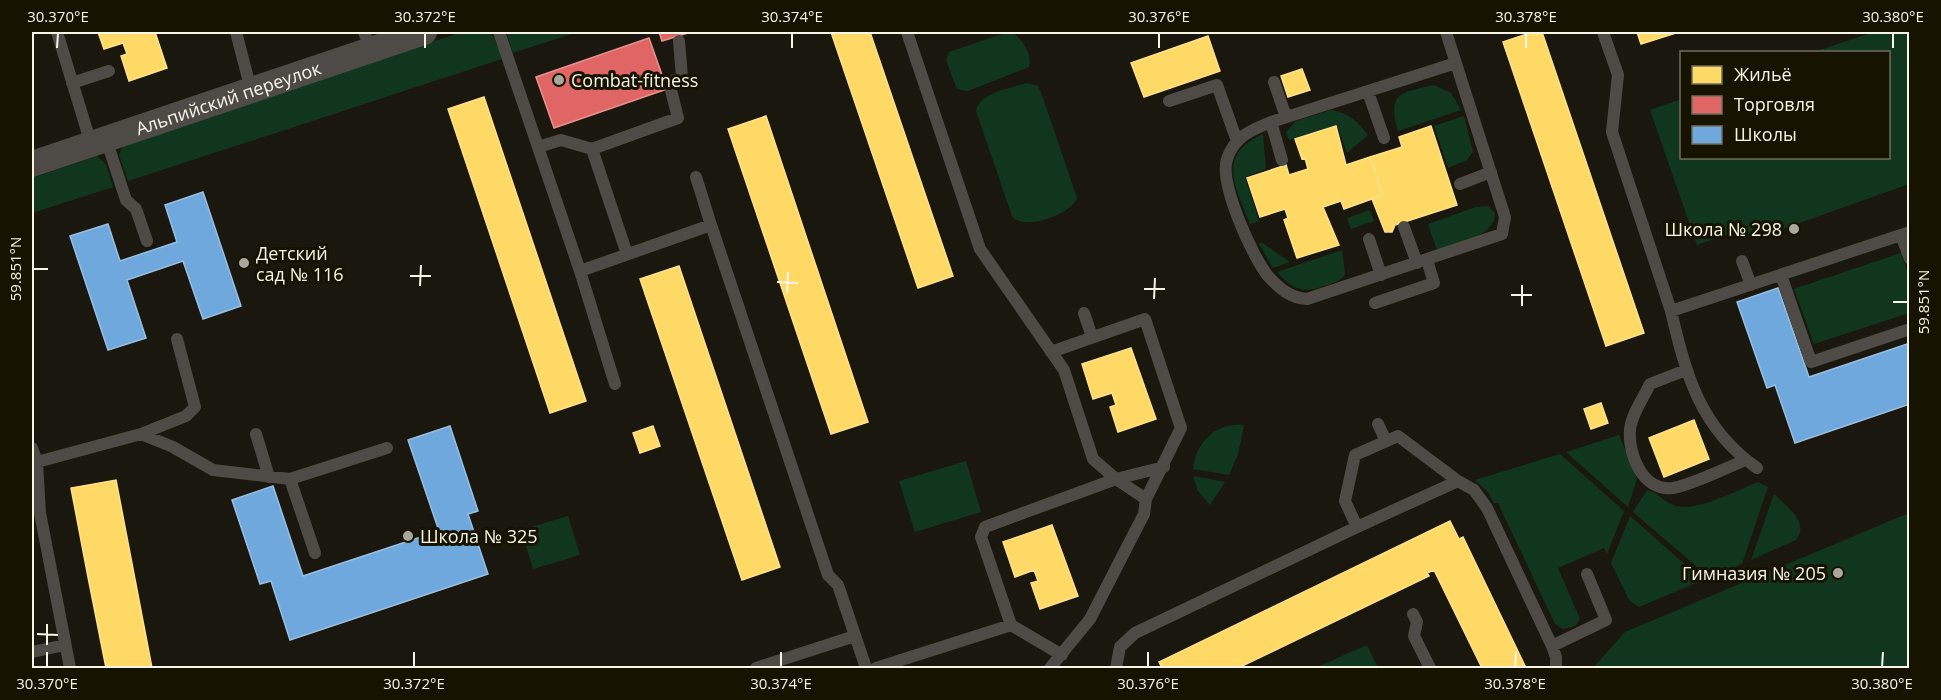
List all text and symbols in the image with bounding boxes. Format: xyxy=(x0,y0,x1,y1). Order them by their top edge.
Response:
text: 30.370°E xyxy=(27,6,89,26)
text: 30.372°E xyxy=(394,6,456,26)
text: 30.374°E xyxy=(761,6,823,26)
text: 30.376°E xyxy=(1128,6,1190,26)
text: 30.378°E xyxy=(1495,6,1557,26)
text: 30.380°E xyxy=(1862,6,1924,26)
legend xyxy=(1680,51,1890,159)
street label: Альпийский переулок xyxy=(133,55,325,140)
text: Жильё xyxy=(1734,62,1792,86)
place label: Combat-fitness xyxy=(571,68,698,92)
marker: Combat-fitness xyxy=(552,73,566,87)
text: Торговля xyxy=(1734,92,1815,116)
text: Школы xyxy=(1734,122,1797,146)
place label: Школа № 298 xyxy=(1664,217,1782,241)
marker: Школа № 298 xyxy=(1787,222,1801,236)
text: 59.851°N xyxy=(5,237,25,301)
place label: Детский сад № 116 xyxy=(256,241,344,286)
marker: Детский сад № 116 xyxy=(237,256,251,270)
text: 59.851°N xyxy=(1913,270,1933,334)
place label: Школа № 325 xyxy=(420,524,538,548)
marker: Школа № 325 xyxy=(401,529,415,543)
place label: Гимназия № 205 xyxy=(1682,561,1826,585)
marker: Гимназия № 205 xyxy=(1831,566,1845,580)
text: 30.370°E xyxy=(16,673,78,693)
text: 30.372°E xyxy=(383,673,445,693)
text: 30.374°E xyxy=(750,673,812,693)
text: 30.376°E xyxy=(1117,673,1179,693)
text: 30.378°E xyxy=(1484,673,1546,693)
text: 30.380°E xyxy=(1851,673,1913,693)

